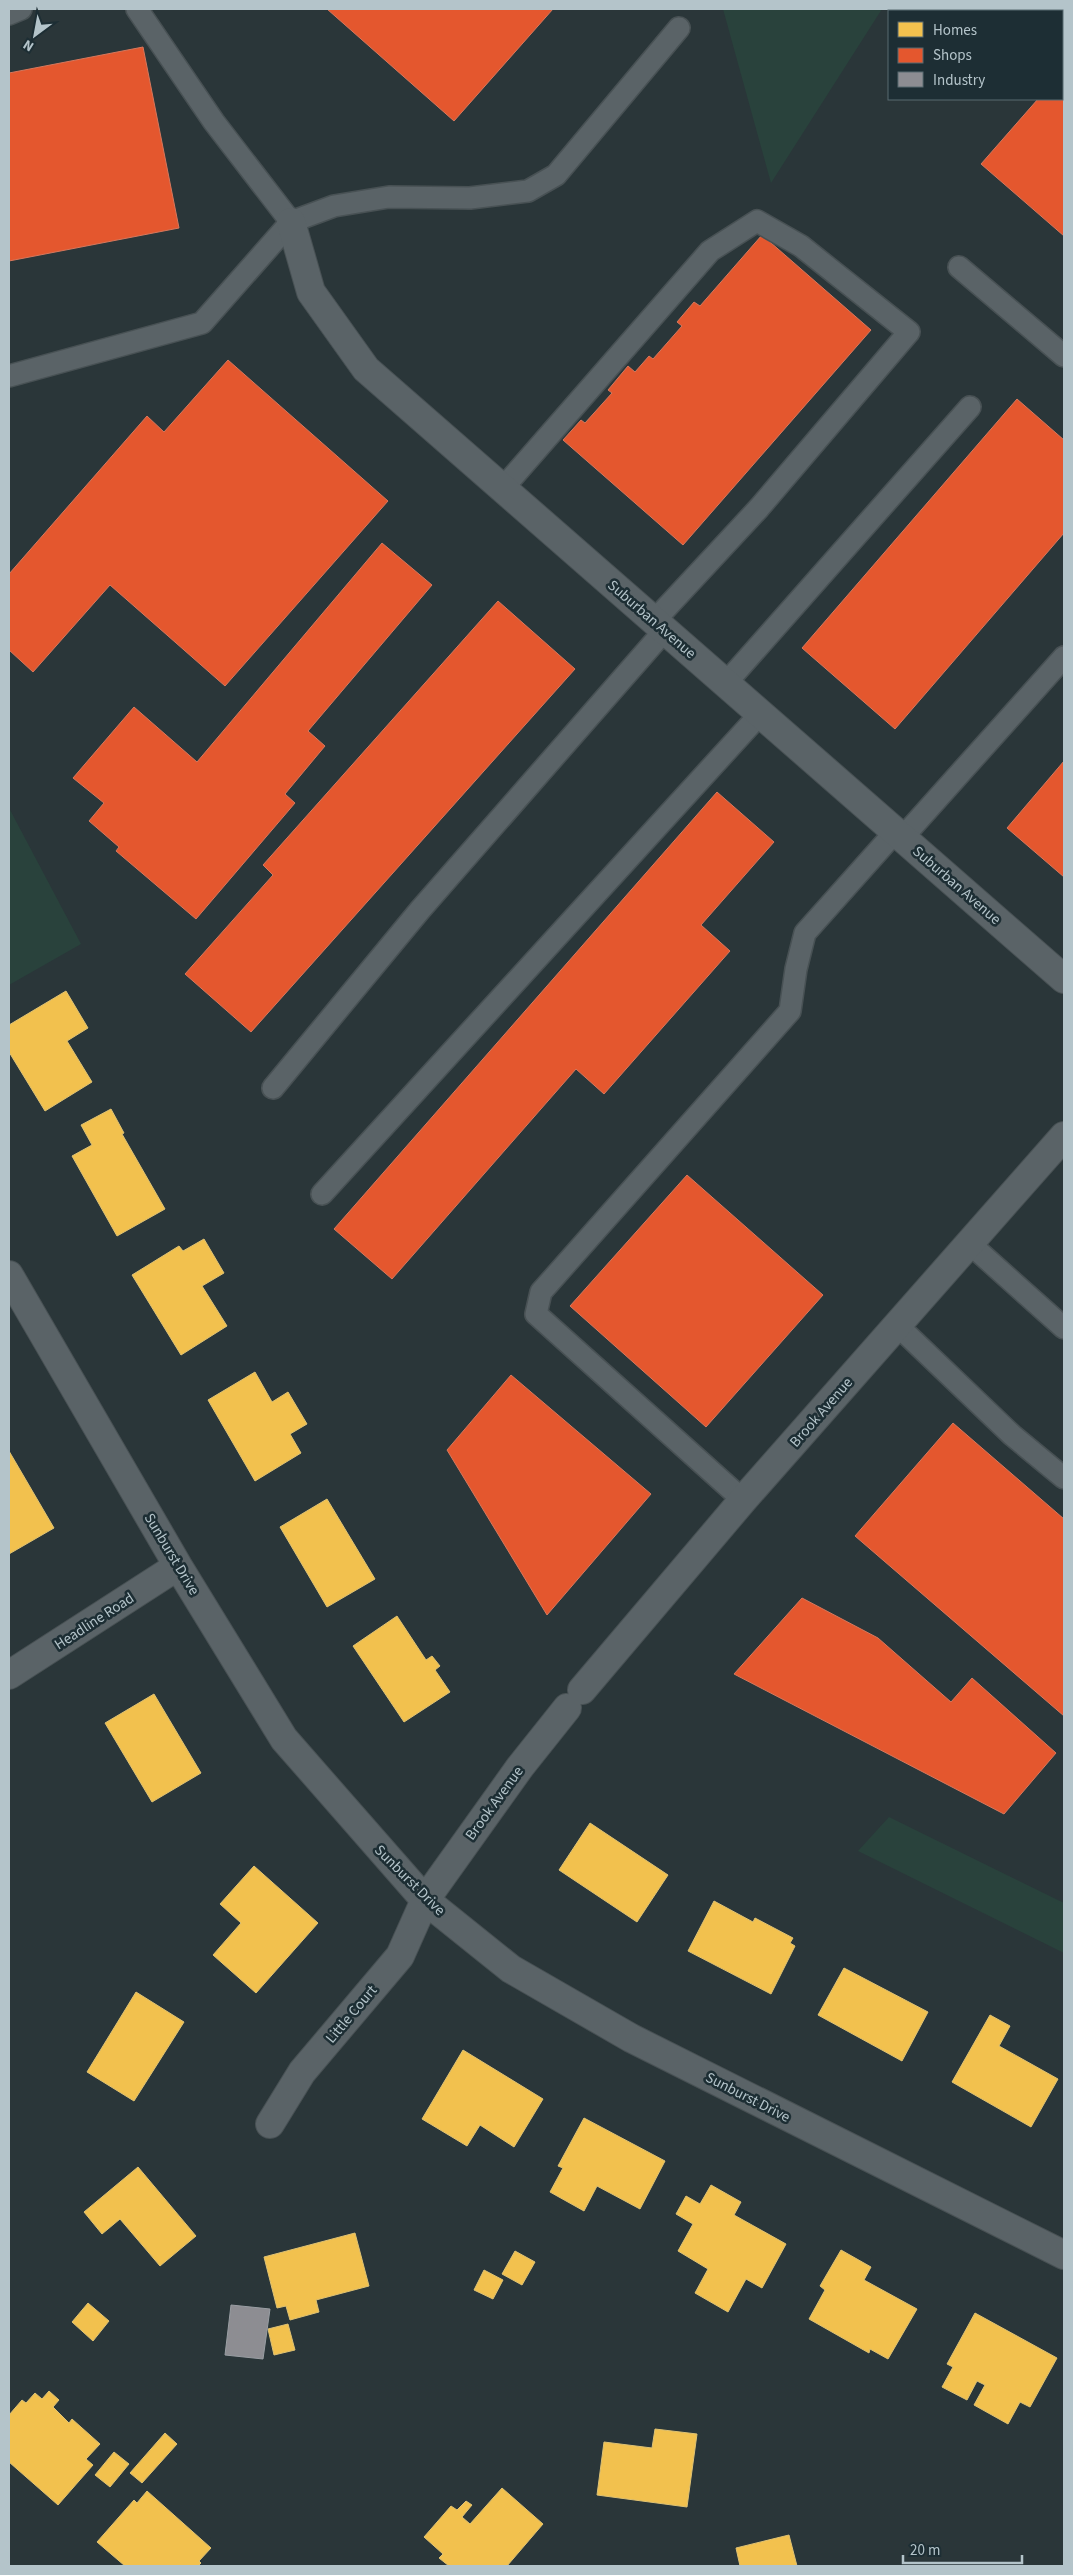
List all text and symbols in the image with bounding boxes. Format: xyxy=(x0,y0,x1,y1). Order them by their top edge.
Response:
north arrow xyxy=(10,10,60,60)
legend xyxy=(888,10,1063,100)
text: Homes xyxy=(933,20,977,41)
text: N xyxy=(19,34,38,56)
text: Shops xyxy=(933,45,972,66)
text: Industry xyxy=(933,70,985,91)
street label: Suburban Avenue xyxy=(603,575,700,664)
street label: Suburban Avenue xyxy=(908,841,1005,930)
street label: Brook Avenue xyxy=(785,1373,858,1452)
street label: Sunburst Drive xyxy=(139,1509,204,1599)
street label: Headline Road xyxy=(50,1588,138,1655)
street label: Brook Avenue xyxy=(460,1762,528,1845)
street label: Sunburst Drive xyxy=(370,1840,450,1920)
street label: Little Court xyxy=(321,1981,382,2048)
street label: Sunburst Drive xyxy=(702,2067,794,2128)
scale bar xyxy=(903,2532,1022,2564)
text: 20 m xyxy=(910,2540,940,2561)

